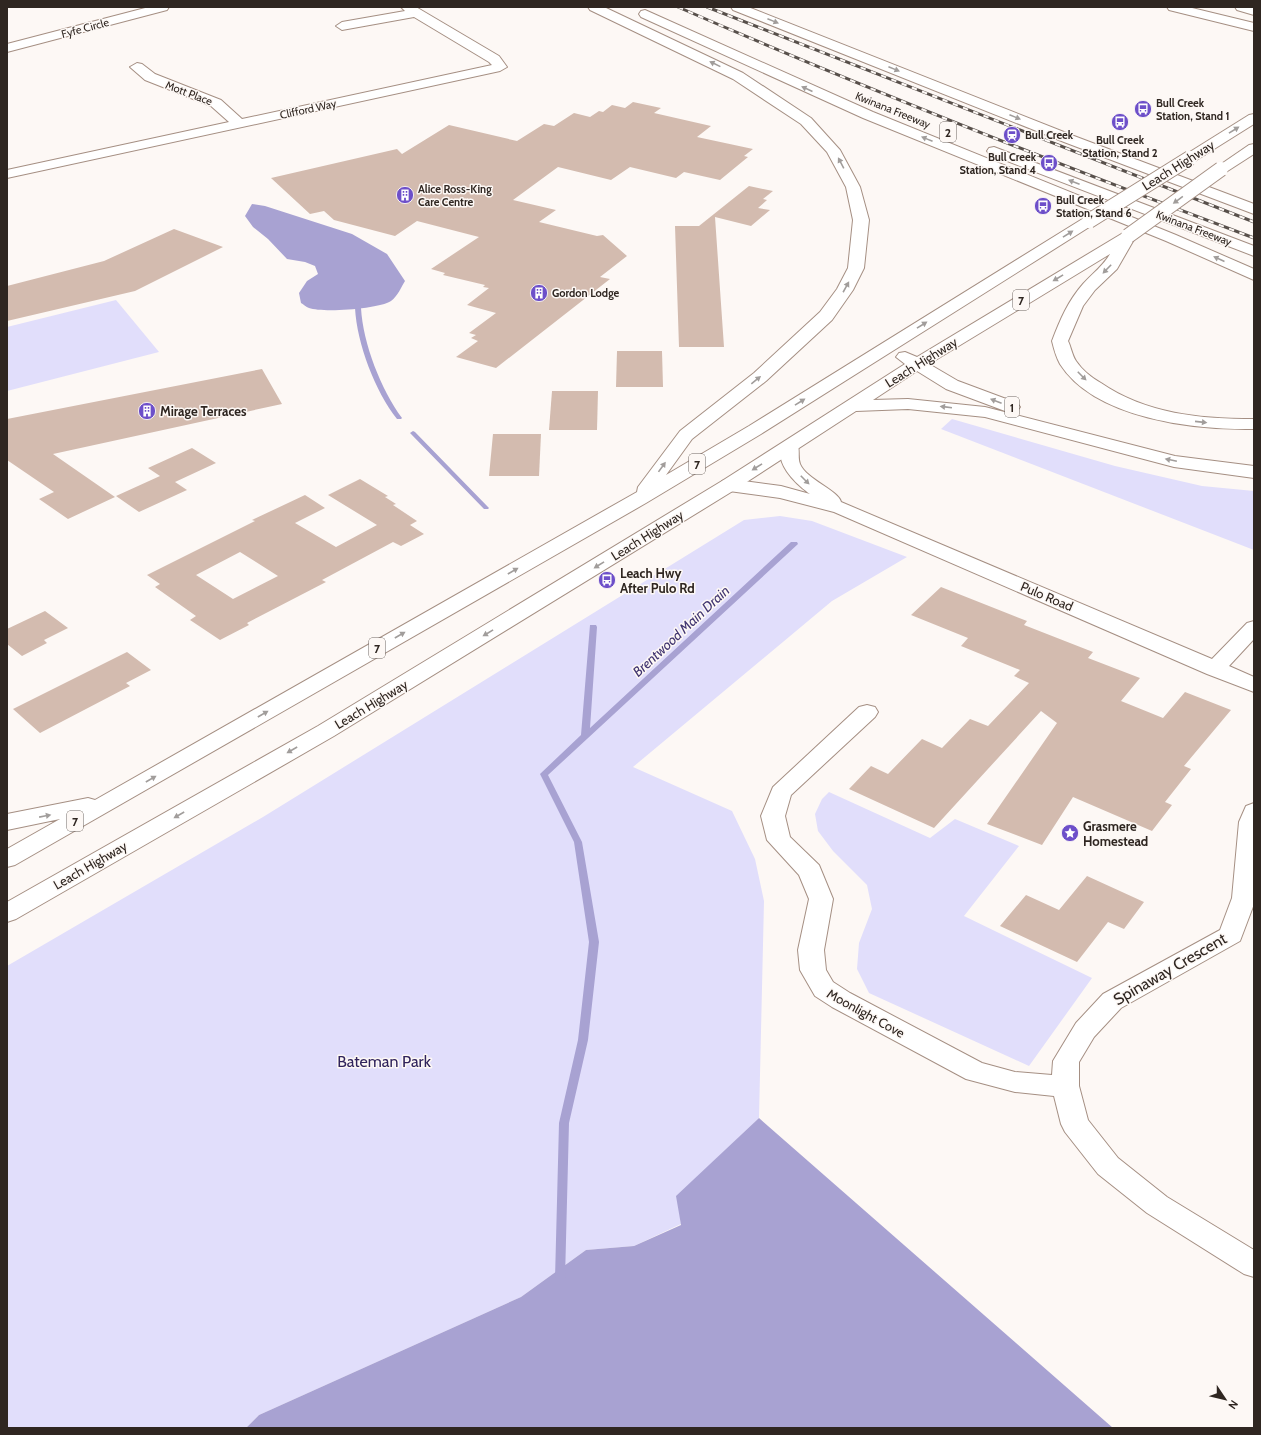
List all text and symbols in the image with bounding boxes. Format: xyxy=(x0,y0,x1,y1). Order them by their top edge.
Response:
street label: Fyfe Circle xyxy=(60,15,111,41)
one-way arrow xyxy=(768,19,780,25)
one-way arrow xyxy=(709,61,721,67)
one-way arrow xyxy=(888,67,900,73)
street label: Mott Place xyxy=(163,78,215,109)
one-way arrow xyxy=(801,85,813,91)
street label: Kwinana Freeway xyxy=(853,89,933,132)
street label: Clifford Way xyxy=(278,96,338,122)
place label: Bull Creek Station, Stand 1 xyxy=(1156,96,1230,123)
bus stop icon: Bull Creek Station, Stand 1 xyxy=(1133,99,1153,119)
bus stop icon: Bull Creek Station, Stand 2 xyxy=(1110,112,1130,132)
one-way arrow xyxy=(1009,115,1021,121)
road number: 2 xyxy=(940,122,956,142)
station icon: Bull Creek xyxy=(1002,125,1022,145)
one-way arrow xyxy=(1228,127,1240,134)
place label: Bull Creek xyxy=(1025,128,1074,142)
place label: Bull Creek Station, Stand 2 xyxy=(1082,133,1158,160)
one-way arrow xyxy=(921,136,933,142)
street label: Leach Highway xyxy=(1139,136,1218,194)
place label: Bull Creek Station, Stand 4 xyxy=(960,150,1037,177)
bus stop icon: Bull Creek Station, Stand 4 xyxy=(1039,153,1059,173)
one-way arrow xyxy=(837,158,844,169)
one-way arrow xyxy=(1067,178,1079,184)
place label: Alice Ross-King Care Centre xyxy=(418,182,492,209)
building icon: Alice Ross-King Care Centre xyxy=(395,185,415,205)
place label: Bull Creek Station, Stand 6 xyxy=(1056,193,1132,220)
bus stop icon: Bull Creek Station, Stand 6 xyxy=(1033,196,1053,216)
one-way arrow xyxy=(1172,196,1183,204)
street label: Kwinana Freeway xyxy=(1154,207,1234,249)
one-way arrow xyxy=(1063,230,1073,238)
one-way arrow xyxy=(1212,255,1224,261)
one-way arrow xyxy=(1102,264,1112,274)
one-way arrow xyxy=(1052,274,1064,281)
one-way arrow xyxy=(843,281,850,293)
building icon: Gordon Lodge xyxy=(529,283,549,303)
place label: Gordon Lodge xyxy=(552,286,620,300)
road number: 7 xyxy=(1013,290,1029,310)
one-way arrow xyxy=(916,322,928,329)
street label: Leach Highway xyxy=(882,333,961,391)
one-way arrow xyxy=(1077,371,1087,381)
one-way arrow xyxy=(751,375,762,384)
one-way arrow xyxy=(989,397,1001,403)
road number: 1 xyxy=(1005,397,1019,417)
one-way arrow xyxy=(794,398,806,405)
building icon: Mirage Terraces xyxy=(137,401,157,421)
place label: Mirage Terraces xyxy=(160,403,247,419)
one-way arrow xyxy=(940,404,952,410)
one-way arrow xyxy=(1195,419,1207,425)
road number: 7 xyxy=(689,454,705,474)
one-way arrow xyxy=(1165,456,1177,462)
one-way arrow xyxy=(658,462,666,473)
one-way arrow xyxy=(752,463,762,471)
one-way arrow xyxy=(800,475,810,485)
street label: Leach Highway xyxy=(608,506,687,564)
one-way arrow xyxy=(593,562,605,569)
place label: Leach Hwy After Pulo Rd xyxy=(620,565,695,596)
one-way arrow xyxy=(507,567,519,574)
bus stop icon: Leach Hwy After Pulo Rd xyxy=(597,570,617,590)
street label: Pulo Road xyxy=(1018,578,1076,614)
water label: Brentwood Main Drain xyxy=(629,581,733,681)
one-way arrow xyxy=(482,630,494,637)
one-way arrow xyxy=(394,631,406,638)
road number: 7 xyxy=(369,638,385,658)
street label: Leach Highway xyxy=(332,676,411,732)
one-way arrow xyxy=(257,710,269,717)
one-way arrow xyxy=(286,747,298,754)
one-way arrow xyxy=(145,775,156,782)
road number: 7 xyxy=(67,811,83,831)
one-way arrow xyxy=(173,811,185,818)
one-way arrow xyxy=(39,812,52,818)
place label: Grasmere Homestead xyxy=(1083,818,1148,849)
place icon: Grasmere Homestead xyxy=(1060,823,1080,843)
street label: Leach Highway xyxy=(50,837,130,893)
street label: Spinaway Crescent xyxy=(1110,929,1230,1009)
street label: Moonlight Cove xyxy=(824,985,908,1041)
park label: Bateman Park xyxy=(337,1052,432,1071)
north arrow xyxy=(1205,1379,1245,1419)
text: N xyxy=(1225,1398,1241,1412)

